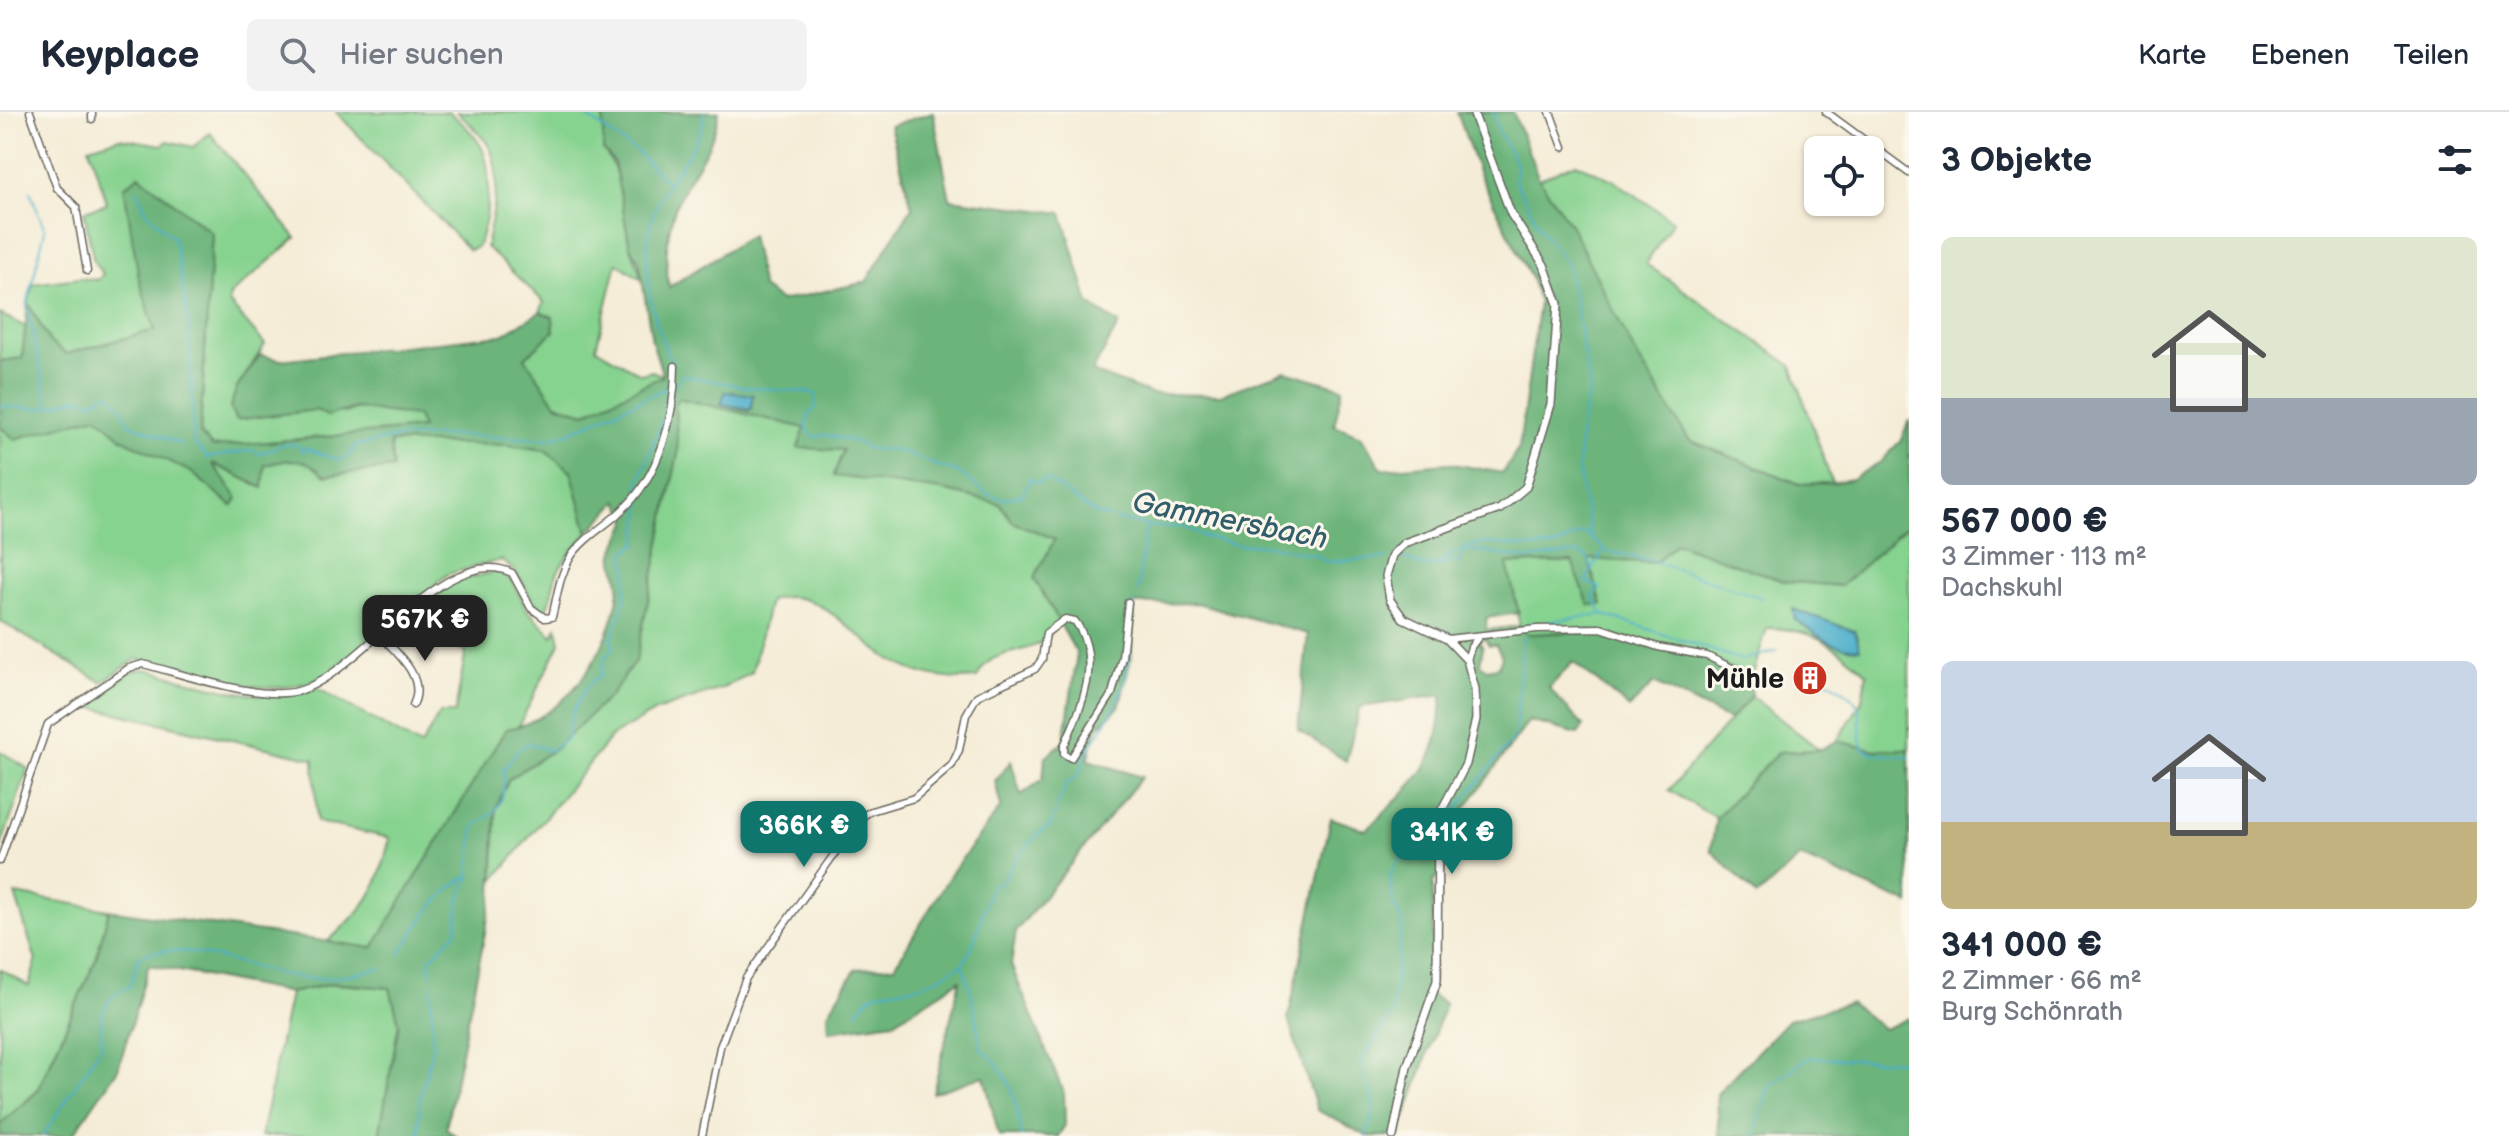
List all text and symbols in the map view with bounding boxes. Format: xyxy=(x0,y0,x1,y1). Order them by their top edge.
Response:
search box xyxy=(247,19,807,91)
text: Keyplace xyxy=(40,33,199,78)
icon: search xyxy=(275,33,319,77)
text: Hier suchen xyxy=(339,37,504,73)
text: Karte xyxy=(2138,39,2206,72)
text: Ebenen xyxy=(2250,39,2350,72)
text: Teilen xyxy=(2394,39,2469,72)
map controls xyxy=(1804,136,1884,216)
button: locate xyxy=(1804,136,1884,216)
icon: filters xyxy=(2433,138,2477,182)
text: 3 Objekte xyxy=(1941,140,2092,181)
icon: home xyxy=(2137,289,2281,433)
water label: Gammersbach xyxy=(1129,484,1330,558)
text: 567 000 € xyxy=(1941,501,2108,542)
text: 3 Zimmer · 113 m² xyxy=(1941,542,2147,573)
text: Dachskuhl xyxy=(1941,573,2063,604)
pin: 567K € xyxy=(360,595,490,663)
text: 567K € xyxy=(380,605,470,636)
building icon: Mühle xyxy=(1791,659,1829,697)
place label: Mühle xyxy=(1706,663,1784,696)
icon: home xyxy=(2137,713,2281,857)
pin: 366K € xyxy=(739,801,869,869)
pin: 341K € xyxy=(1387,808,1517,876)
text: 366K € xyxy=(758,811,850,842)
text: 341K € xyxy=(1409,818,1495,849)
text: 341 000 € xyxy=(1941,925,2102,966)
text: 2 Zimmer · 66 m² xyxy=(1941,966,2142,997)
text: Burg Schönrath xyxy=(1941,997,2123,1028)

